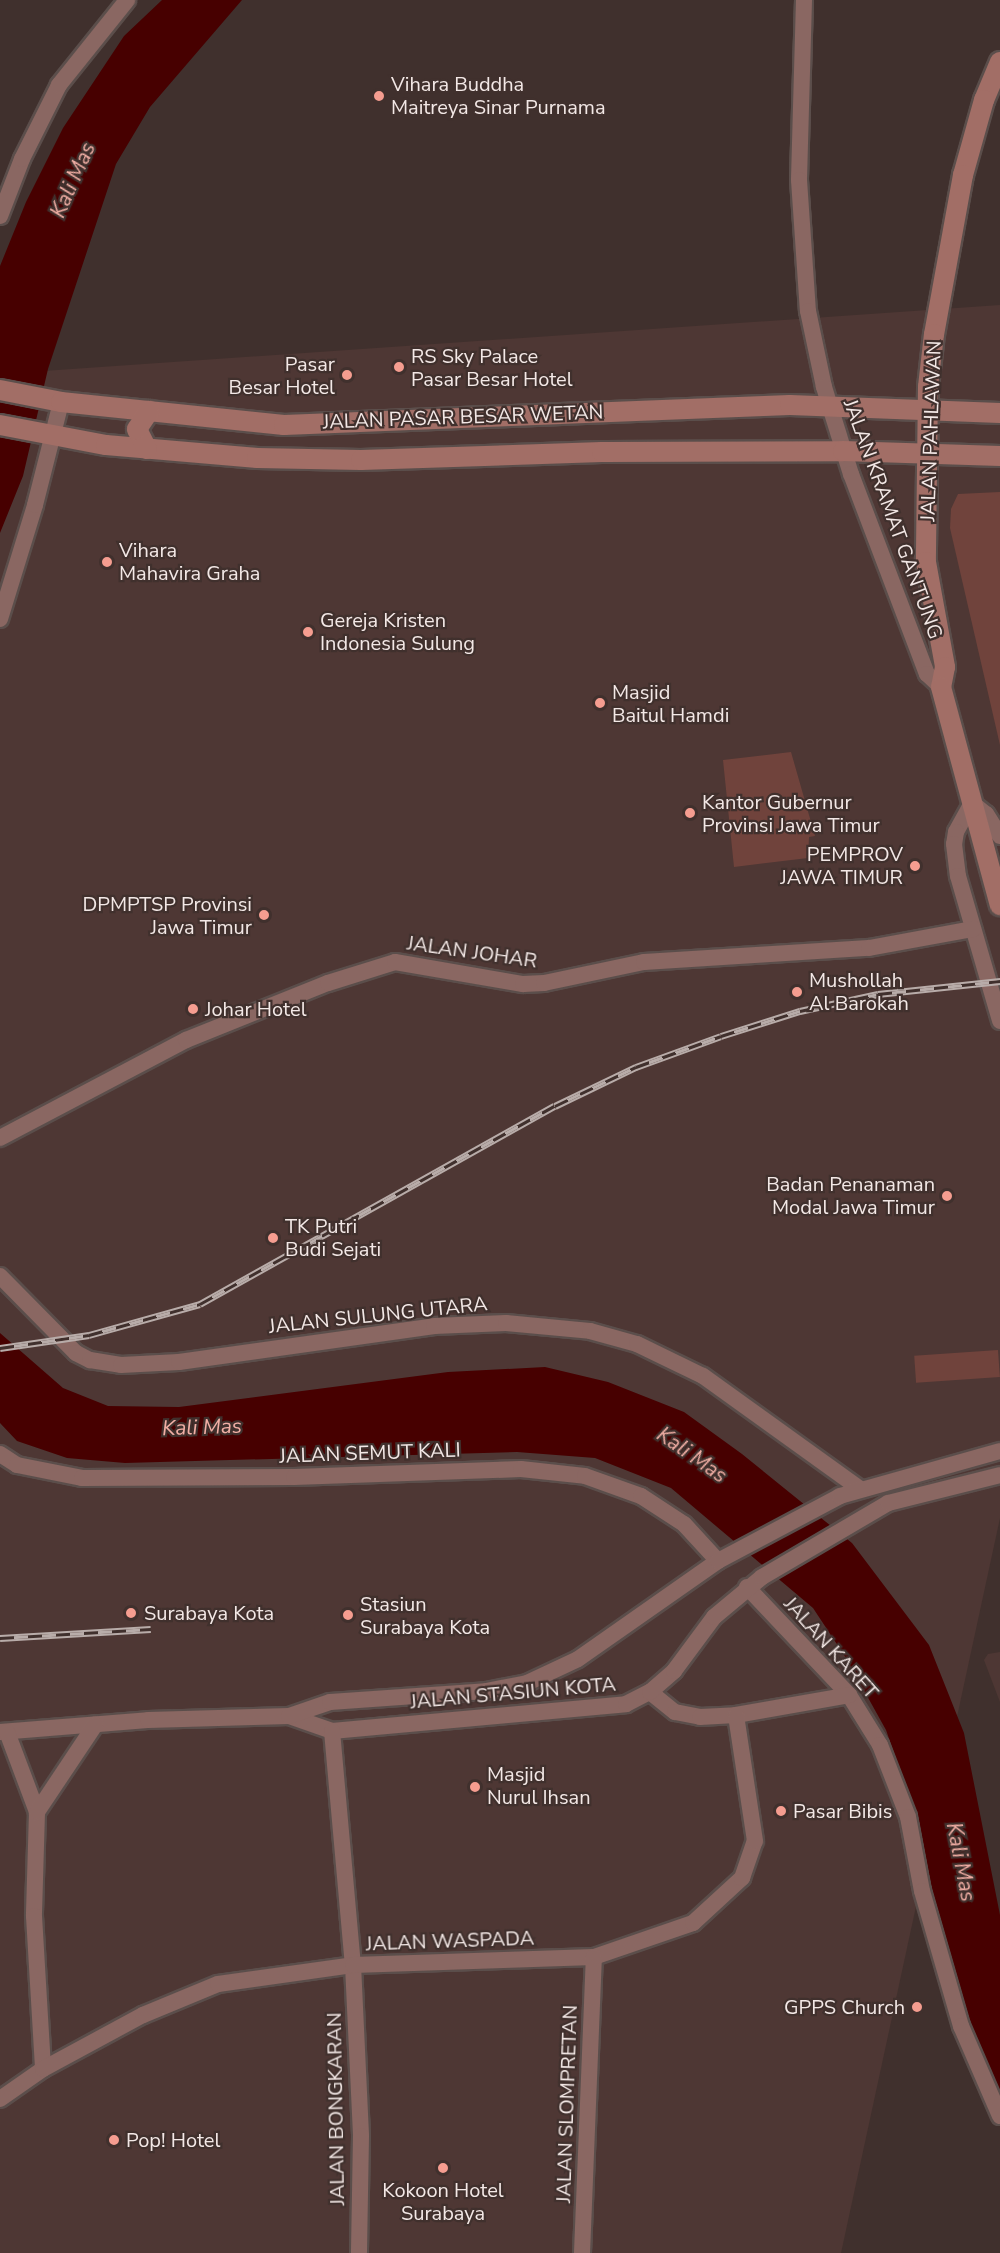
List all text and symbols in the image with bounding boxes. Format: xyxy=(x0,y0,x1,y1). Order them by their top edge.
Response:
place label: Vihara Buddha Maitreya Sinar Purnama xyxy=(391,72,605,119)
marker: Vihara Buddha Maitreya Sinar Purnama xyxy=(372,89,386,103)
water label: Kali Mas xyxy=(45,138,101,222)
street label: JALAN PAHLAWAN xyxy=(916,340,946,522)
place label: RS Sky Palace Pasar Besar Hotel xyxy=(411,344,573,391)
place label: Pasar Besar Hotel xyxy=(229,352,335,399)
marker: RS Sky Palace Pasar Besar Hotel xyxy=(392,360,406,374)
marker: Pasar Besar Hotel xyxy=(340,368,354,382)
street label: JALAN KRAMAT GANTUNG xyxy=(838,396,948,642)
street label: JALAN PASAR BESAR WETAN xyxy=(322,400,604,434)
place label: Vihara Mahavira Graha xyxy=(119,538,260,585)
marker: Vihara Mahavira Graha xyxy=(100,555,114,569)
place label: Gereja Kristen Indonesia Sulung xyxy=(320,608,475,655)
marker: Gereja Kristen Indonesia Sulung xyxy=(301,625,315,639)
place label: Masjid Baitul Hamdi xyxy=(612,680,729,727)
marker: Masjid Baitul Hamdi xyxy=(593,696,607,710)
place label: Kantor Gubernur Provinsi Jawa Timur xyxy=(702,790,880,837)
marker: Kantor Gubernur Provinsi Jawa Timur xyxy=(683,806,697,820)
place label: PEMPROV JAWA TIMUR xyxy=(780,843,903,890)
marker: PEMPROV JAWA TIMUR xyxy=(908,859,922,873)
place label: DPMPTSP Provinsi Jawa Timur xyxy=(82,892,252,939)
marker: DPMPTSP Provinsi Jawa Timur xyxy=(257,908,271,922)
street label: JALAN JOHAR xyxy=(405,931,539,973)
place label: Mushollah Al Barokah xyxy=(809,969,909,1016)
marker: Mushollah Al Barokah xyxy=(790,985,804,999)
place label: Johar Hotel xyxy=(205,997,307,1021)
marker: Johar Hotel xyxy=(186,1002,200,1016)
place label: Badan Penanaman Modal Jawa Timur xyxy=(766,1172,935,1219)
marker: Badan Penanaman Modal Jawa Timur xyxy=(940,1189,954,1203)
place label: TK Putri Budi Sejati xyxy=(285,1214,381,1261)
marker: TK Putri Budi Sejati xyxy=(266,1231,280,1245)
street label: JALAN SULUNG UTARA xyxy=(268,1292,488,1338)
water label: Kali Mas xyxy=(162,1413,242,1441)
water label: Kali Mas xyxy=(652,1422,732,1488)
street label: JALAN SEMUT KALI xyxy=(279,1438,461,1468)
place label: Stasiun Surabaya Kota xyxy=(360,1592,490,1639)
street label: JALAN KARET xyxy=(779,1592,883,1704)
place label: Surabaya Kota xyxy=(144,1601,274,1625)
marker: Surabaya Kota xyxy=(122,1604,140,1622)
marker: Stasiun Surabaya Kota xyxy=(341,1608,355,1622)
street label: JALAN STASIUN KOTA xyxy=(409,1672,617,1714)
place label: Masjid Nurul Ihsan xyxy=(487,1763,591,1810)
marker: Masjid Nurul Ihsan xyxy=(468,1780,482,1794)
place label: Pasar Bibis xyxy=(793,1799,892,1823)
marker: Pasar Bibis xyxy=(774,1804,788,1818)
water label: Kali Mas xyxy=(941,1820,981,1904)
street label: JALAN WASPADA xyxy=(365,1926,535,1956)
place label: GPPS Church xyxy=(784,1995,905,2019)
marker: GPPS Church xyxy=(910,2000,924,2014)
street label: JALAN SLOMPRETAN xyxy=(552,2005,582,2203)
street label: JALAN BONGKARAN xyxy=(322,2012,350,2206)
place label: Pop! Hotel xyxy=(126,2128,220,2152)
marker: Pop! Hotel xyxy=(107,2133,121,2147)
marker: Kokoon Hotel Surabaya xyxy=(436,2161,450,2175)
place label: Kokoon Hotel Surabaya xyxy=(382,2178,504,2225)

